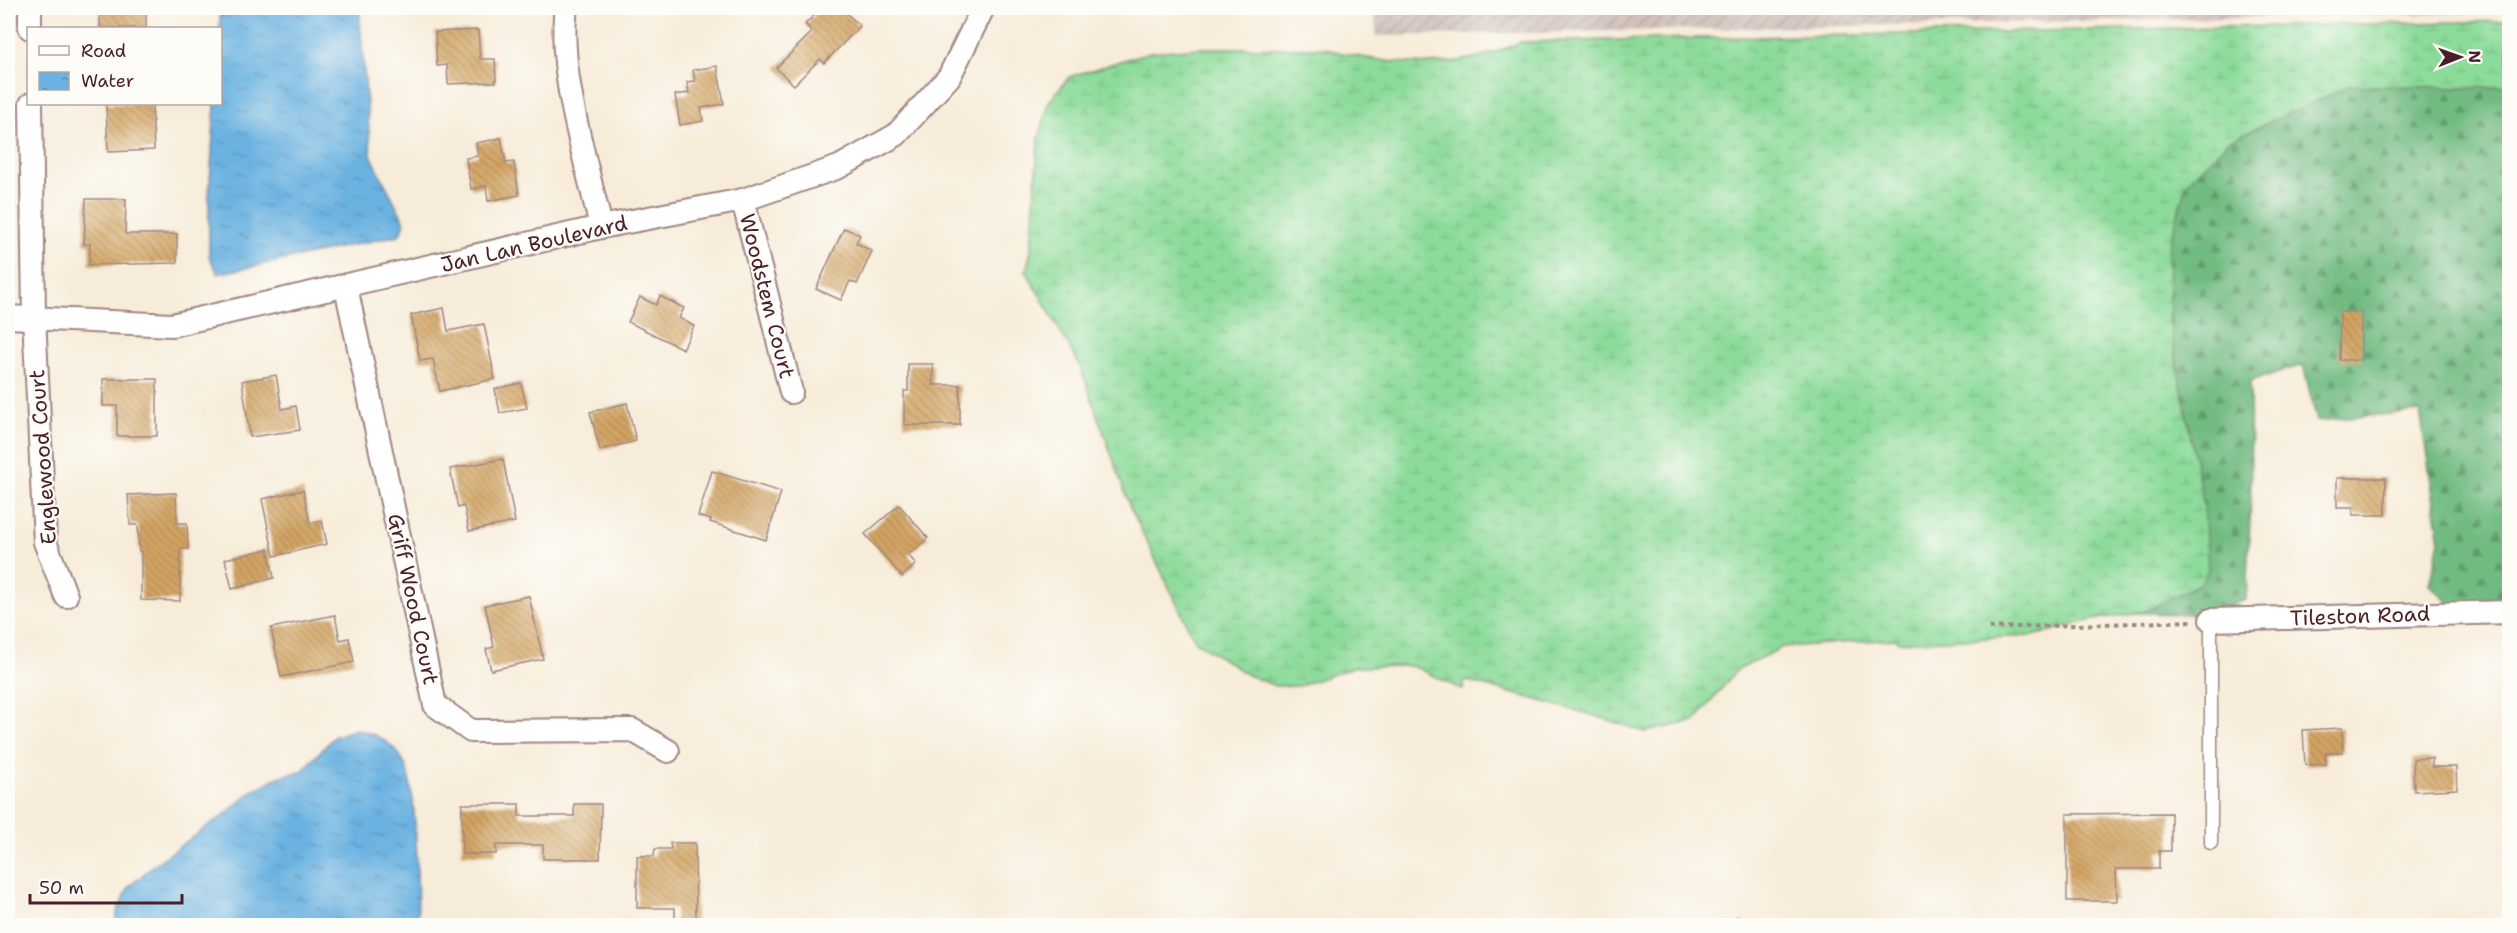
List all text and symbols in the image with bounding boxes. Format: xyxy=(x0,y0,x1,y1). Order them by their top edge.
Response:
legend xyxy=(27,27,222,105)
north arrow xyxy=(2430,27,2490,87)
text: Road xyxy=(81,39,126,63)
text: N xyxy=(2464,50,2485,63)
text: Water xyxy=(81,69,134,93)
street label: Jan Lan Boulevard xyxy=(438,209,630,279)
street label: Woodstem Court xyxy=(733,211,801,381)
street label: Englewood Court xyxy=(23,369,63,545)
street label: Griff Wood Court xyxy=(381,511,445,687)
street label: Tileston Road xyxy=(2289,600,2431,632)
scale bar xyxy=(30,867,182,905)
text: 50 m xyxy=(39,876,84,900)

